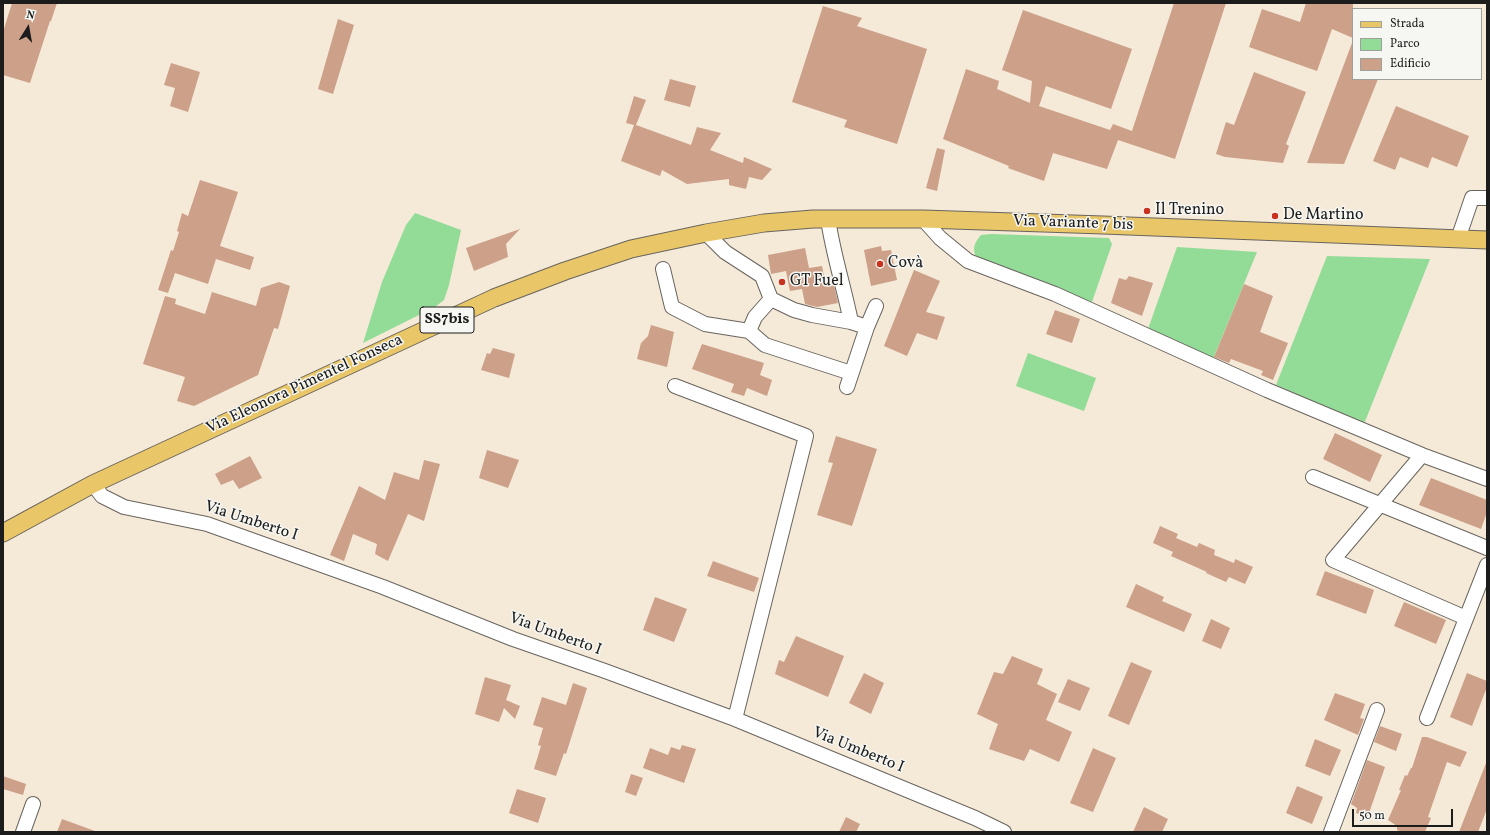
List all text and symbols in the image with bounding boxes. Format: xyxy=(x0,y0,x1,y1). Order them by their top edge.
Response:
north arrow xyxy=(8,8,48,48)
text: N xyxy=(25,8,36,24)
legend xyxy=(1352,8,1482,80)
text: Strada xyxy=(1390,16,1425,32)
text: Parco xyxy=(1390,36,1420,52)
text: Edificio xyxy=(1390,56,1430,72)
place label: Il Trenino xyxy=(1155,201,1224,221)
marker: Il Trenino xyxy=(1142,206,1152,216)
place label: De Martino xyxy=(1283,206,1364,226)
marker: De Martino xyxy=(1270,211,1280,221)
street label: Via Variante 7 bis xyxy=(1013,212,1133,236)
place label: Covà xyxy=(888,254,923,274)
marker: Covà xyxy=(875,259,885,269)
place label: GT Fuel xyxy=(790,272,844,292)
marker: GT Fuel xyxy=(777,277,787,287)
road number: SS7bis xyxy=(420,307,474,333)
street label: Via Eleonora Pimentel Fonseca xyxy=(204,331,406,439)
street label: Via Umberto I xyxy=(202,498,300,546)
street label: Via Umberto I xyxy=(506,609,604,661)
street label: Via Umberto I xyxy=(809,724,907,778)
scale bar xyxy=(1354,801,1455,827)
text: 50 m xyxy=(1359,808,1385,824)

